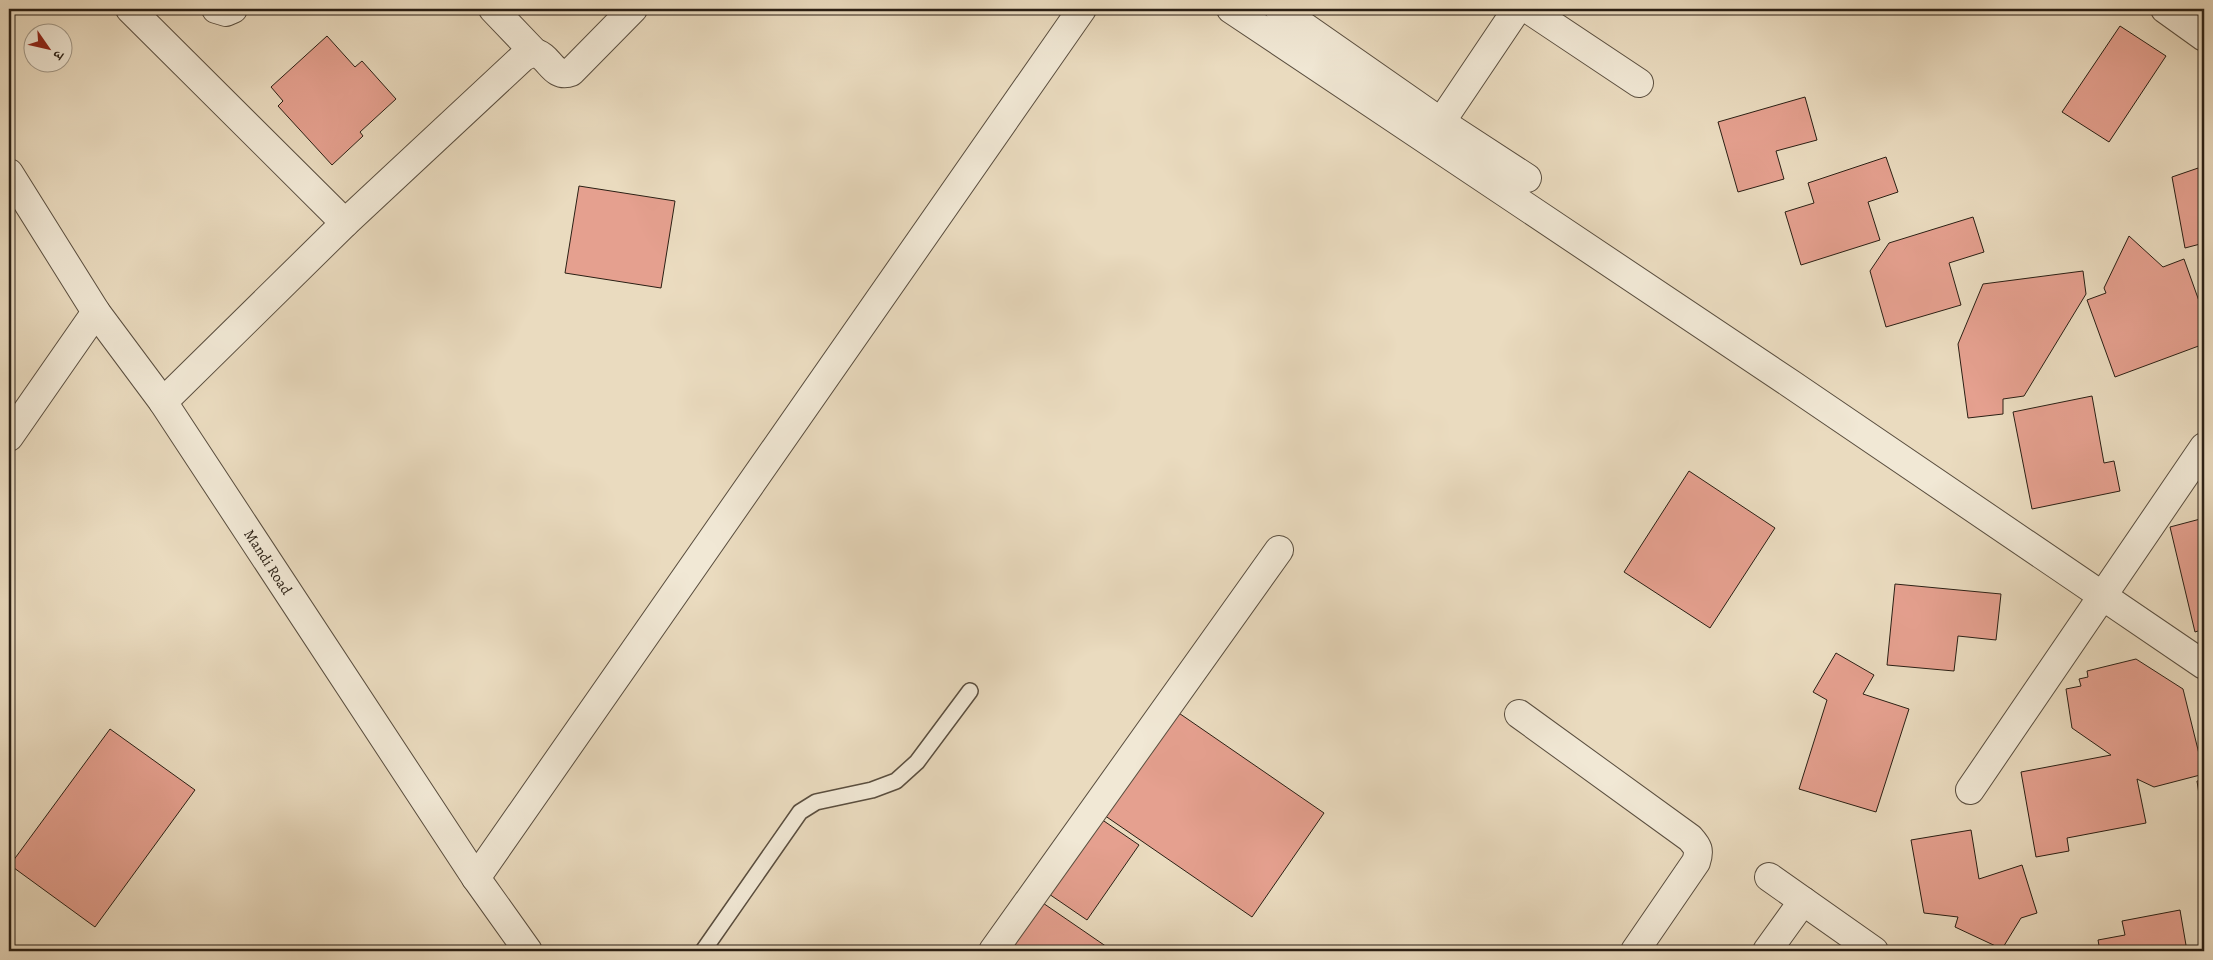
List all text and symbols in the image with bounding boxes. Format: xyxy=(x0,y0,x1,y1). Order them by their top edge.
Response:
north arrow xyxy=(22,22,72,72)
text: उ xyxy=(48,46,69,64)
street label: Mandi Road xyxy=(239,525,297,599)

